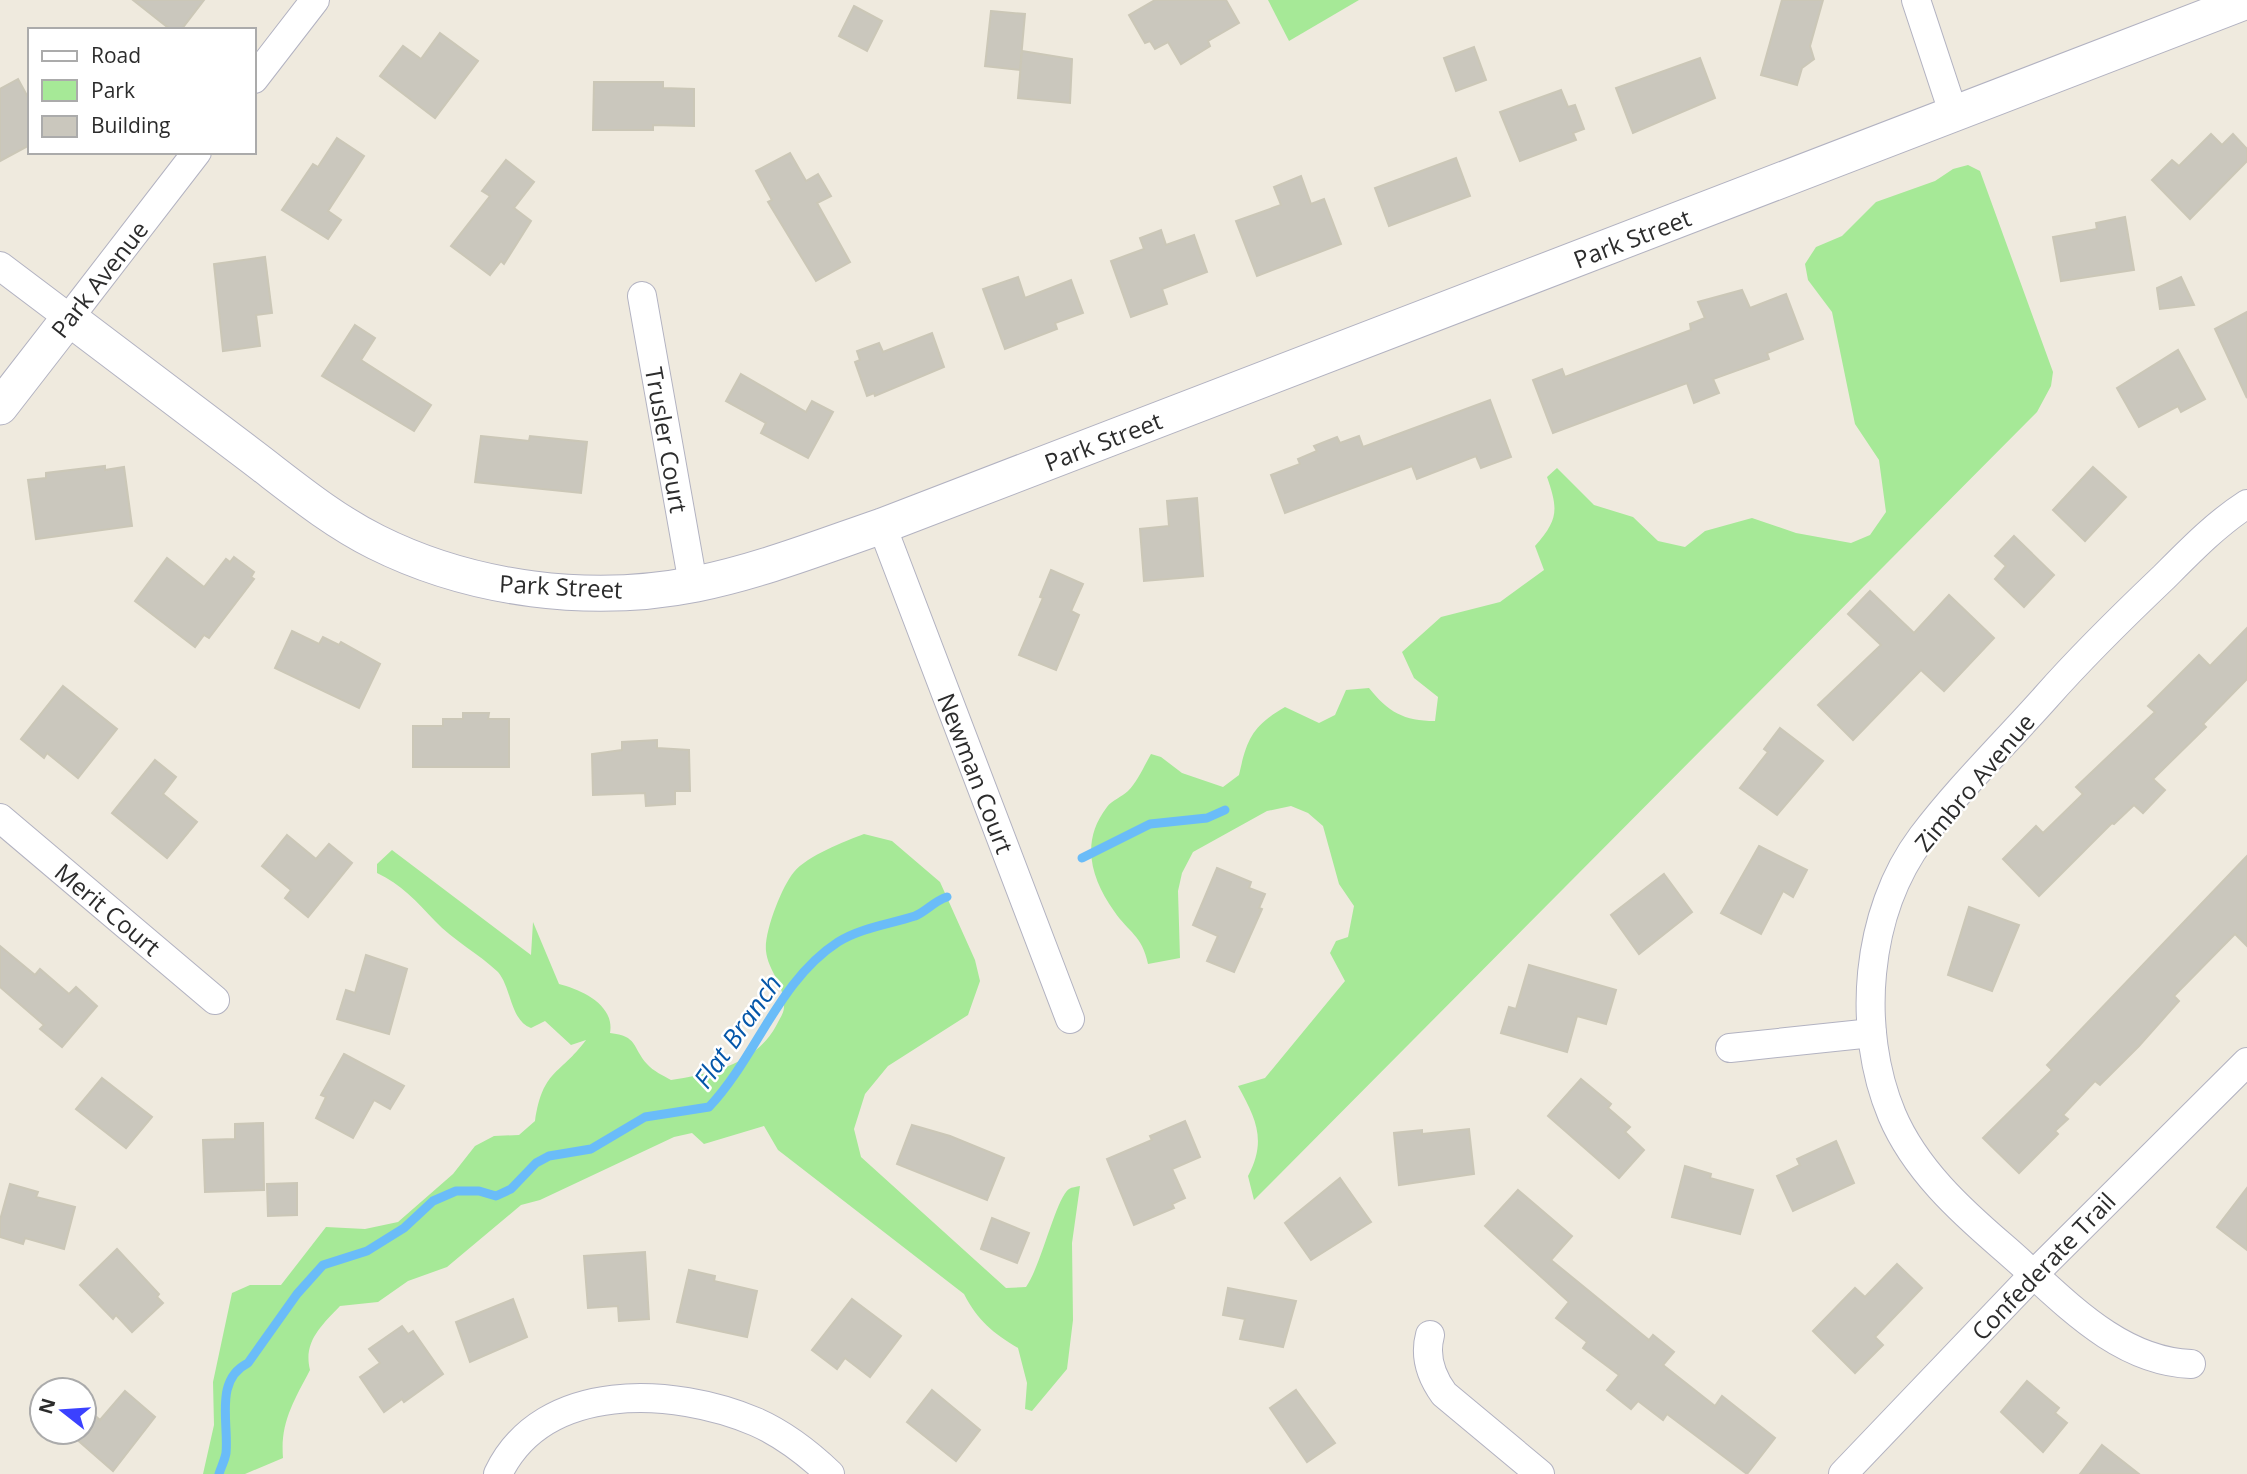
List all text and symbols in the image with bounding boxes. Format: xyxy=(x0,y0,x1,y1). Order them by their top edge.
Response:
legend xyxy=(28,28,256,154)
text: Road xyxy=(91,41,141,69)
text: Park xyxy=(91,76,135,104)
text: Building xyxy=(91,111,170,139)
street label: Park Street xyxy=(1568,200,1696,276)
street label: Park Avenue xyxy=(43,214,155,344)
street label: Trusler Court xyxy=(638,365,696,515)
street label: Park Street xyxy=(1039,403,1167,479)
street label: Park Street xyxy=(498,566,624,606)
street label: Newman Court xyxy=(930,688,1022,858)
street label: Zimbro Avenue xyxy=(1906,706,2042,858)
street label: Merit Court xyxy=(48,855,168,963)
water label: Flat Branch xyxy=(685,967,789,1095)
street label: Confederate Trail xyxy=(1964,1185,2122,1347)
north arrow xyxy=(28,1376,98,1446)
text: N xyxy=(32,1395,61,1417)

